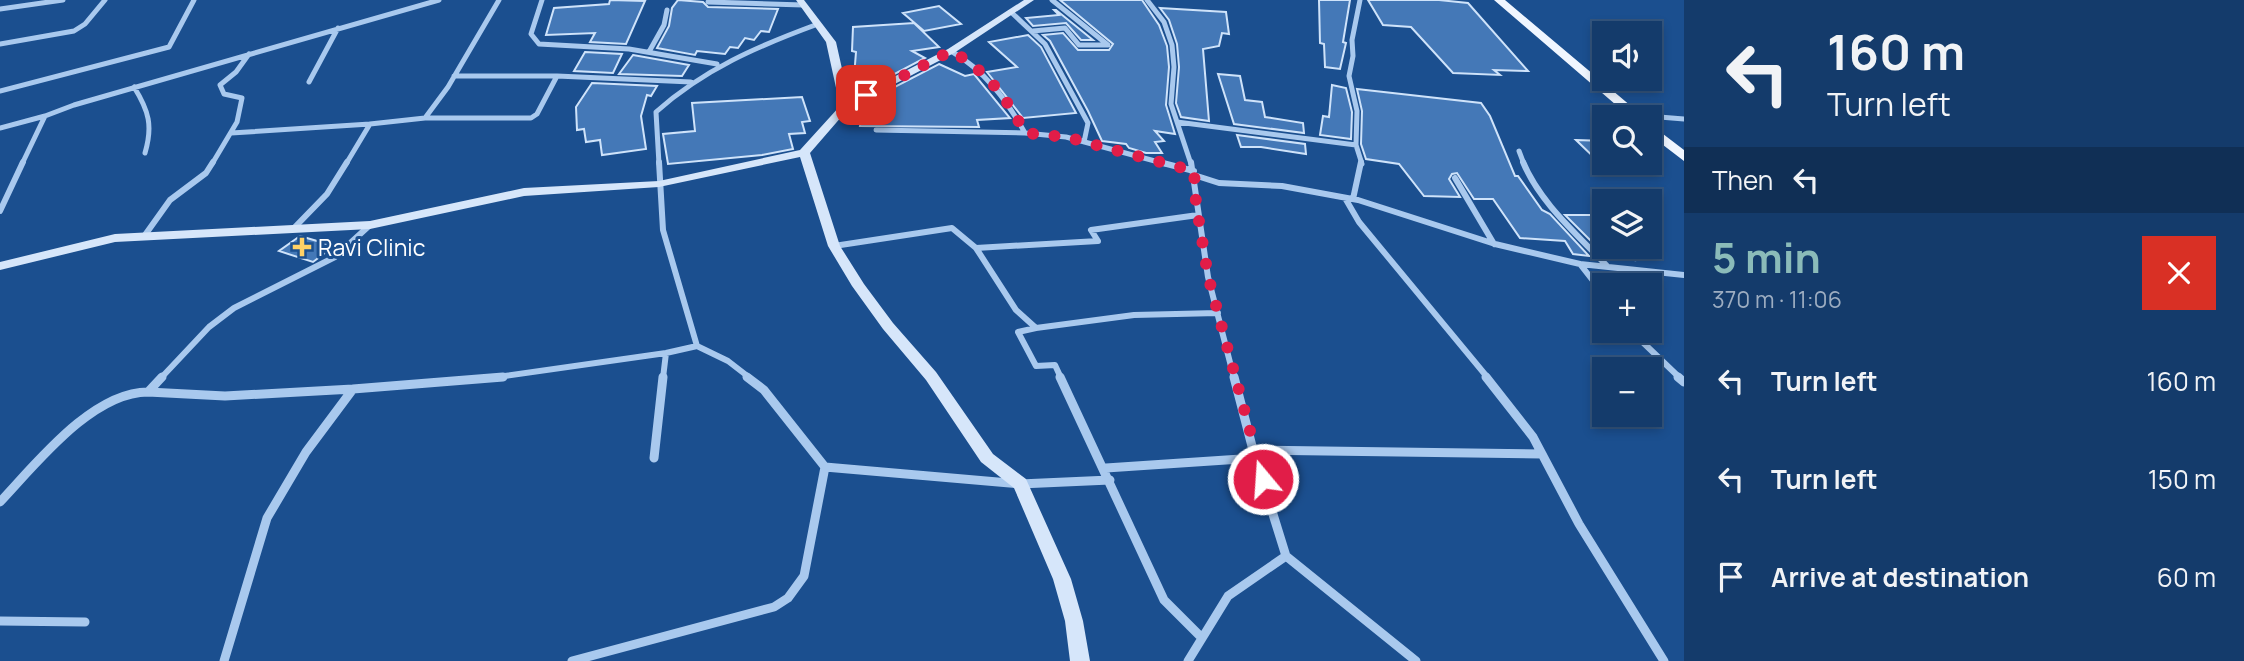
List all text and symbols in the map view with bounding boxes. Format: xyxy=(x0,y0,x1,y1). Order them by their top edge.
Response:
text: 160 m xyxy=(1827,18,1965,85)
map controls xyxy=(1592,21,1662,427)
button: sound xyxy=(1592,21,1662,91)
icon: left xyxy=(1712,28,1803,119)
pin xyxy=(836,65,896,125)
icon: arrive xyxy=(847,76,885,114)
text: Turn left xyxy=(1827,82,1951,126)
button: search xyxy=(1592,105,1662,175)
icon: left xyxy=(1787,161,1825,199)
text: Then xyxy=(1712,162,1773,198)
button: layers xyxy=(1592,189,1662,259)
text: 5 min xyxy=(1712,228,1821,286)
place label: Ravi Clinic xyxy=(318,231,425,263)
button: close xyxy=(2142,236,2216,310)
marker: Ravi Clinic xyxy=(292,237,312,257)
button: + xyxy=(1592,273,1662,343)
text: 370 m · 11:06 xyxy=(1712,283,1842,315)
button: − xyxy=(1592,357,1662,427)
icon: left xyxy=(1712,362,1750,400)
text: Turn left xyxy=(1771,363,1878,399)
text: 160 m xyxy=(2147,363,2216,399)
position arrow xyxy=(1226,442,1300,516)
icon: left xyxy=(1712,460,1750,498)
text: Turn left xyxy=(1771,461,1878,497)
text: 150 m xyxy=(2148,461,2216,497)
icon: arrive xyxy=(1712,558,1750,596)
text: Arrive at destination xyxy=(1771,559,2029,595)
text: 60 m xyxy=(2157,559,2216,595)

